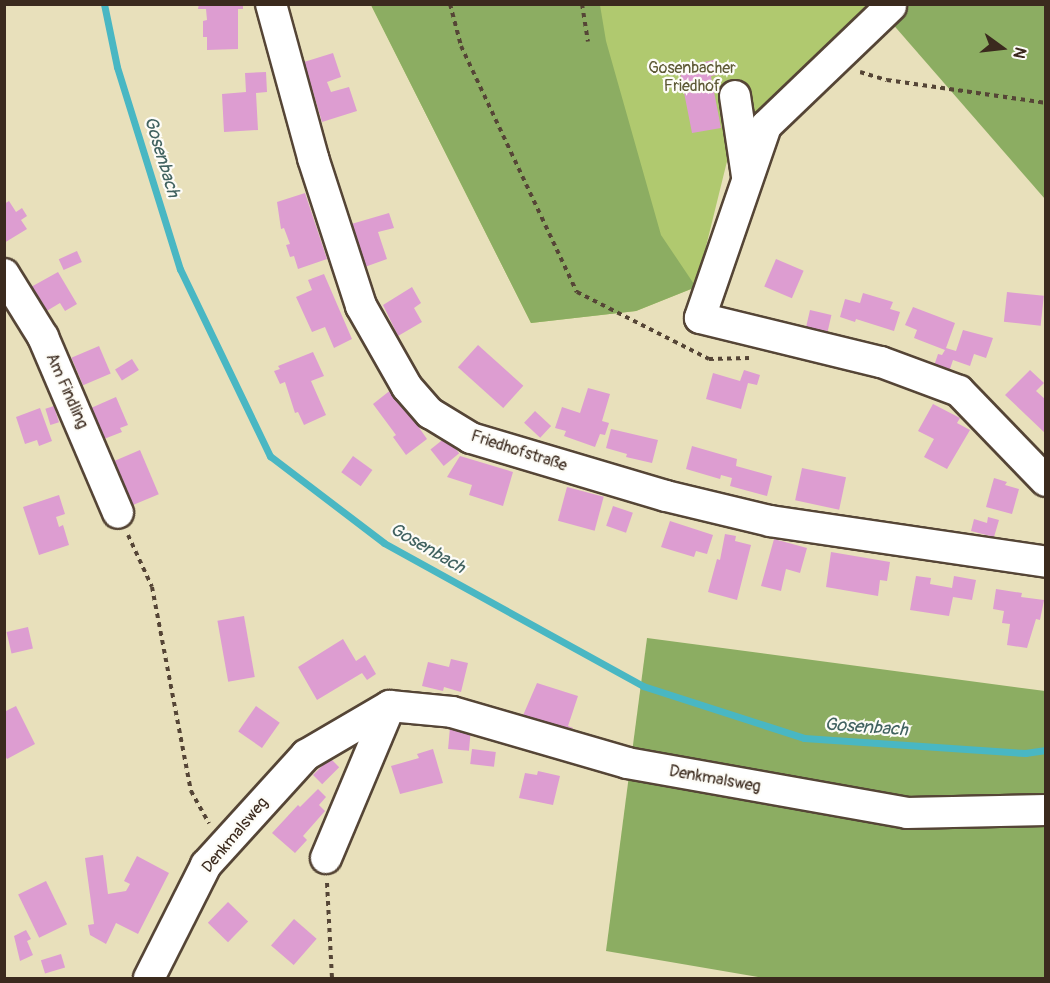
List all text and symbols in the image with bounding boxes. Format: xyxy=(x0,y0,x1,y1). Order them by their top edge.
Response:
north arrow xyxy=(972,18,1032,78)
text: N xyxy=(1008,45,1030,60)
park label: Gosenbacher Friedhof xyxy=(648,58,736,96)
water label: Gosenbach xyxy=(139,114,183,200)
street label: Am Findling xyxy=(42,350,92,432)
street label: Friedhofstraße xyxy=(469,426,569,476)
water label: Gosenbach xyxy=(386,519,468,579)
water label: Gosenbach xyxy=(824,714,908,742)
street label: Denkmalsweg xyxy=(668,761,762,797)
street label: Denkmalsweg xyxy=(198,793,272,877)

